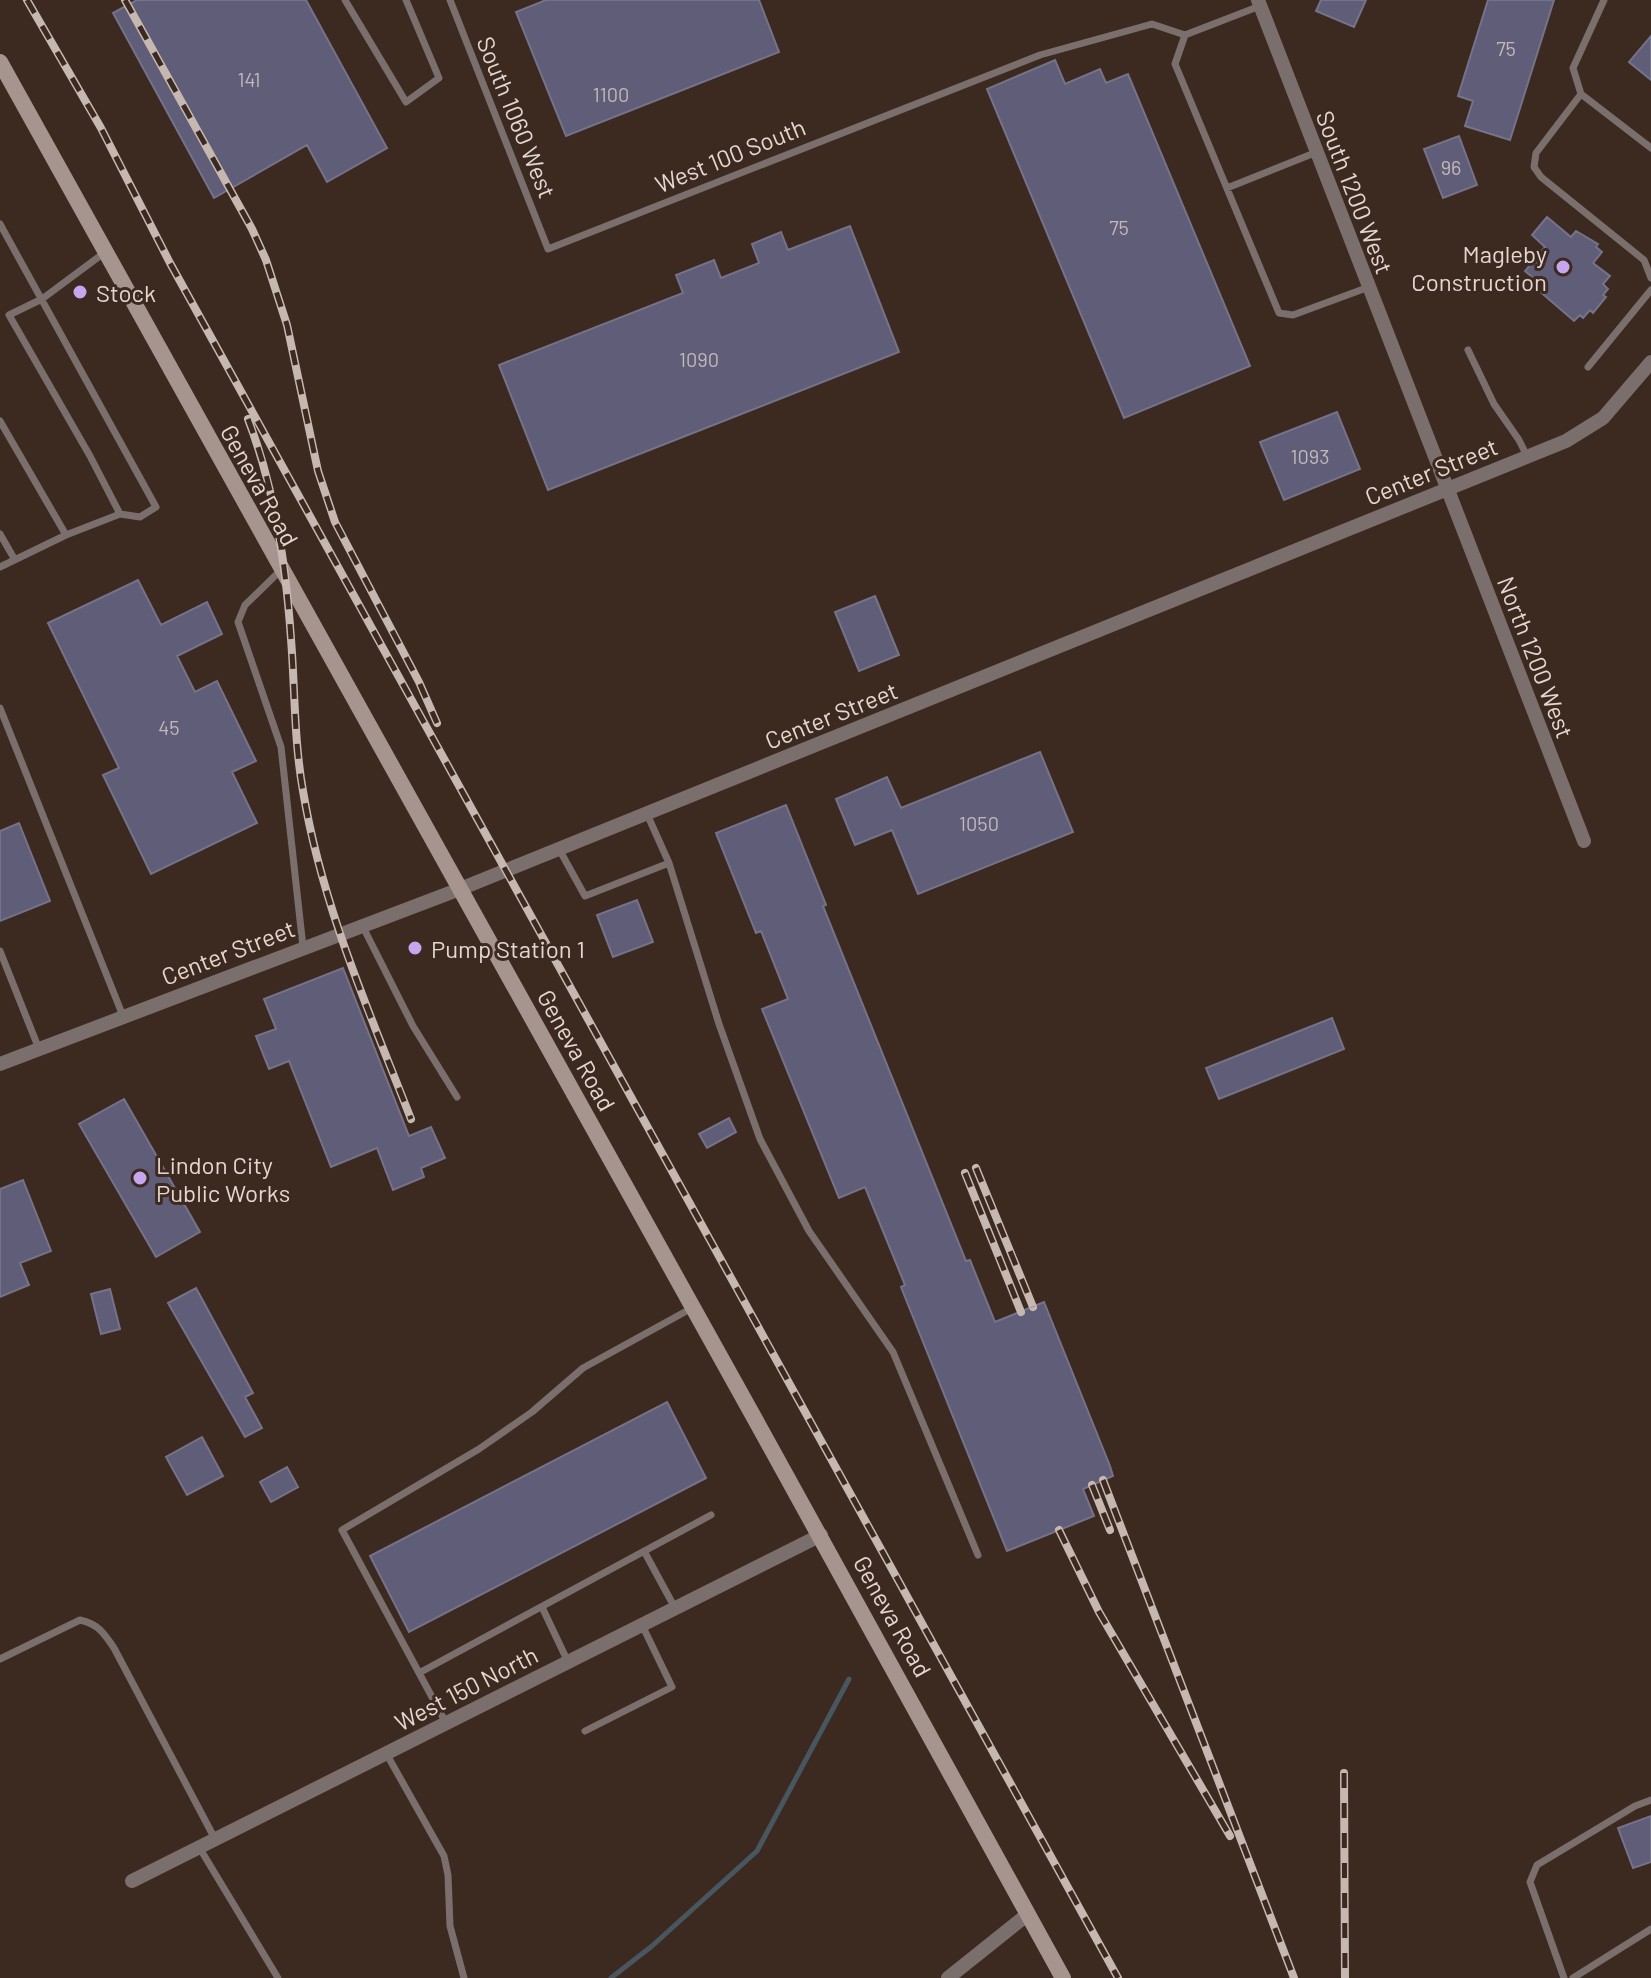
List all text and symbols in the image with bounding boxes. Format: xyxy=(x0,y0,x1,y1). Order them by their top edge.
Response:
street label: South 1060 West xyxy=(471,32,563,202)
house number: 75 xyxy=(1496,36,1516,60)
house number: 141 xyxy=(237,67,261,91)
house number: 1100 xyxy=(593,82,629,106)
street label: South 1200 West xyxy=(1311,106,1399,278)
street label: West 100 South xyxy=(651,112,809,198)
house number: 96 xyxy=(1441,155,1461,179)
house number: 75 xyxy=(1109,215,1129,239)
place label: Magleby Construction xyxy=(1411,239,1547,296)
marker: Magleby Construction xyxy=(1554,258,1572,276)
place label: Stock xyxy=(96,278,156,307)
marker: Stock xyxy=(71,283,89,301)
house number: 1090 xyxy=(679,347,719,371)
street label: Geneva Road xyxy=(215,419,305,551)
street label: Center Street xyxy=(1360,431,1502,511)
house number: 1093 xyxy=(1290,444,1330,468)
street label: North 1200 West xyxy=(1492,572,1580,742)
street label: Center Street xyxy=(760,675,902,755)
house number: 45 xyxy=(158,715,180,739)
house number: 1050 xyxy=(959,811,999,835)
street label: Center Street xyxy=(157,913,299,991)
place label: Pump Station 1 xyxy=(431,934,585,963)
marker: Pump Station 1 xyxy=(406,939,424,957)
street label: Geneva Road xyxy=(532,984,622,1116)
place label: Lindon City Public Works xyxy=(156,1150,290,1207)
marker: Lindon City Public Works xyxy=(131,1169,149,1187)
street label: Geneva Road xyxy=(848,1550,938,1682)
street label: West 150 North xyxy=(390,1640,542,1736)

